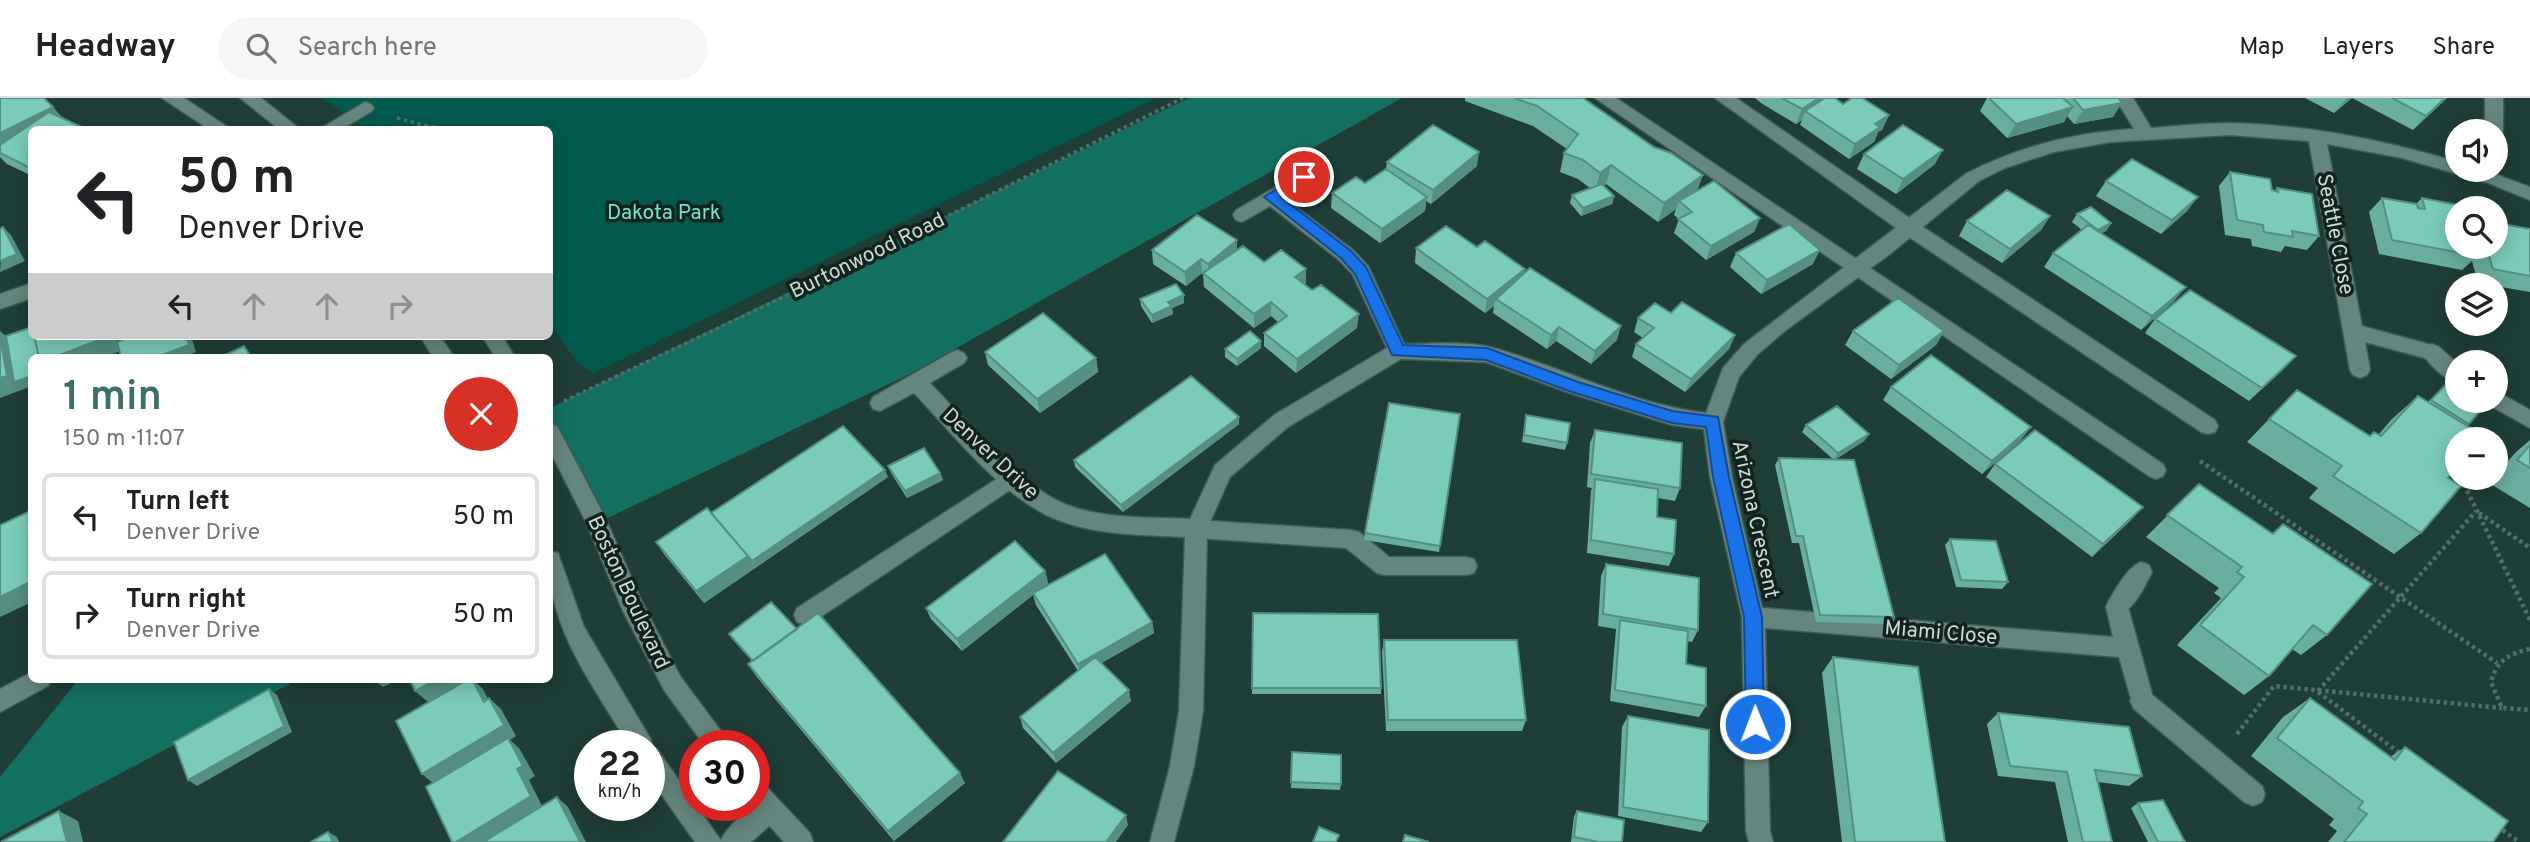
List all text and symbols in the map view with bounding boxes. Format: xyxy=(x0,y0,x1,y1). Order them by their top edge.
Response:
search box xyxy=(218,17,708,80)
text: Headway xyxy=(35,27,176,69)
icon: search xyxy=(242,29,280,67)
text: Search here xyxy=(298,32,437,65)
text: Map xyxy=(2239,33,2284,63)
text: Layers xyxy=(2322,33,2394,63)
text: Share xyxy=(2432,33,2495,63)
map controls xyxy=(2445,119,2508,490)
button: sound xyxy=(2445,119,2508,182)
pin xyxy=(1274,147,1334,207)
text: 50 m xyxy=(178,149,295,211)
icon: left xyxy=(63,154,154,245)
icon: arrive xyxy=(1285,158,1323,196)
street label: Seattle Close xyxy=(2310,172,2359,297)
button: search xyxy=(2445,196,2508,259)
park label: Dakota Park xyxy=(607,200,721,227)
street label: Burtonwood Road xyxy=(786,207,950,306)
text: Denver Drive xyxy=(178,210,365,250)
button: layers xyxy=(2445,273,2508,336)
icon: left xyxy=(162,287,200,325)
icon: ahead xyxy=(235,287,273,325)
icon: ahead xyxy=(308,287,346,325)
icon: right xyxy=(381,287,419,325)
button: + xyxy=(2445,350,2508,413)
text: 1 min xyxy=(63,372,162,425)
button: close xyxy=(444,377,518,451)
street label: Denver Drive xyxy=(936,402,1044,506)
text: 150 m · 11:07 xyxy=(63,425,185,454)
button: − xyxy=(2445,427,2508,490)
street label: Arizona Crescent xyxy=(1725,438,1784,601)
text: Turn left xyxy=(126,486,230,519)
icon: left xyxy=(67,498,105,536)
text: 50 m xyxy=(453,501,514,534)
street label: Boston Boulevard xyxy=(580,512,675,674)
text: Denver Drive xyxy=(126,519,260,548)
text: Turn right xyxy=(126,584,246,617)
icon: right xyxy=(67,596,105,634)
text: 50 m xyxy=(453,599,514,632)
street label: Miami Close xyxy=(1883,615,1998,652)
text: Denver Drive xyxy=(126,617,260,646)
position arrow xyxy=(1718,687,1792,761)
speed limit sign: 30 xyxy=(679,730,770,821)
text: 22 xyxy=(598,744,641,788)
text: km/h xyxy=(598,781,641,804)

